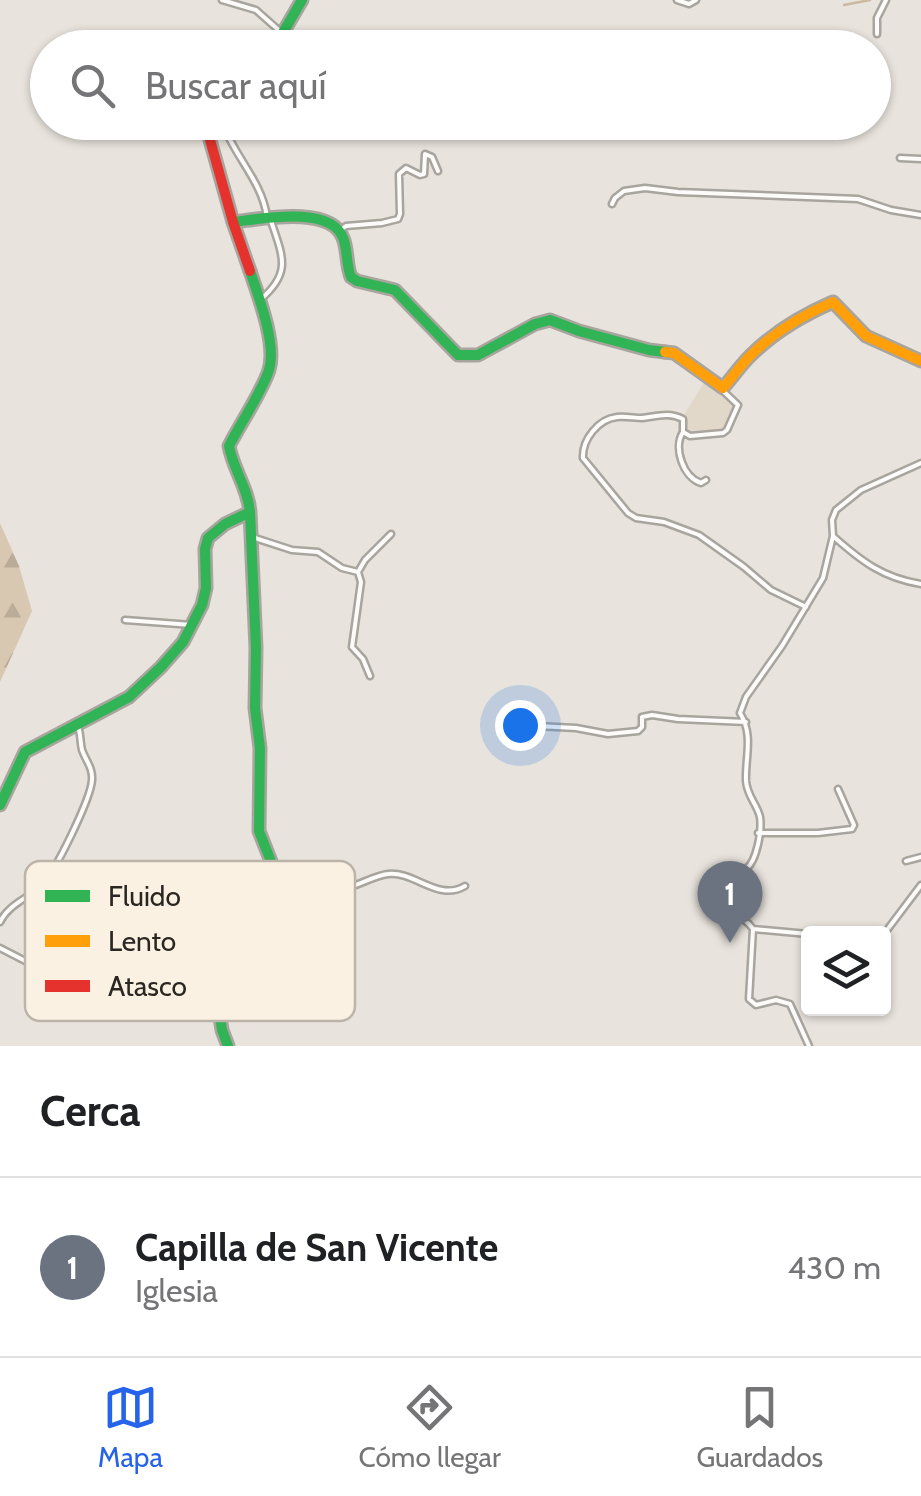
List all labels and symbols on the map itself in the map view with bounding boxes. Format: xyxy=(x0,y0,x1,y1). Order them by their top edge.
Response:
your location xyxy=(495,700,546,751)
pin: 1 xyxy=(698,860,762,943)
legend xyxy=(25,861,355,1021)
text: Fluido xyxy=(108,879,181,913)
text: Lento xyxy=(108,924,176,958)
text: Atasco xyxy=(108,969,187,1003)

